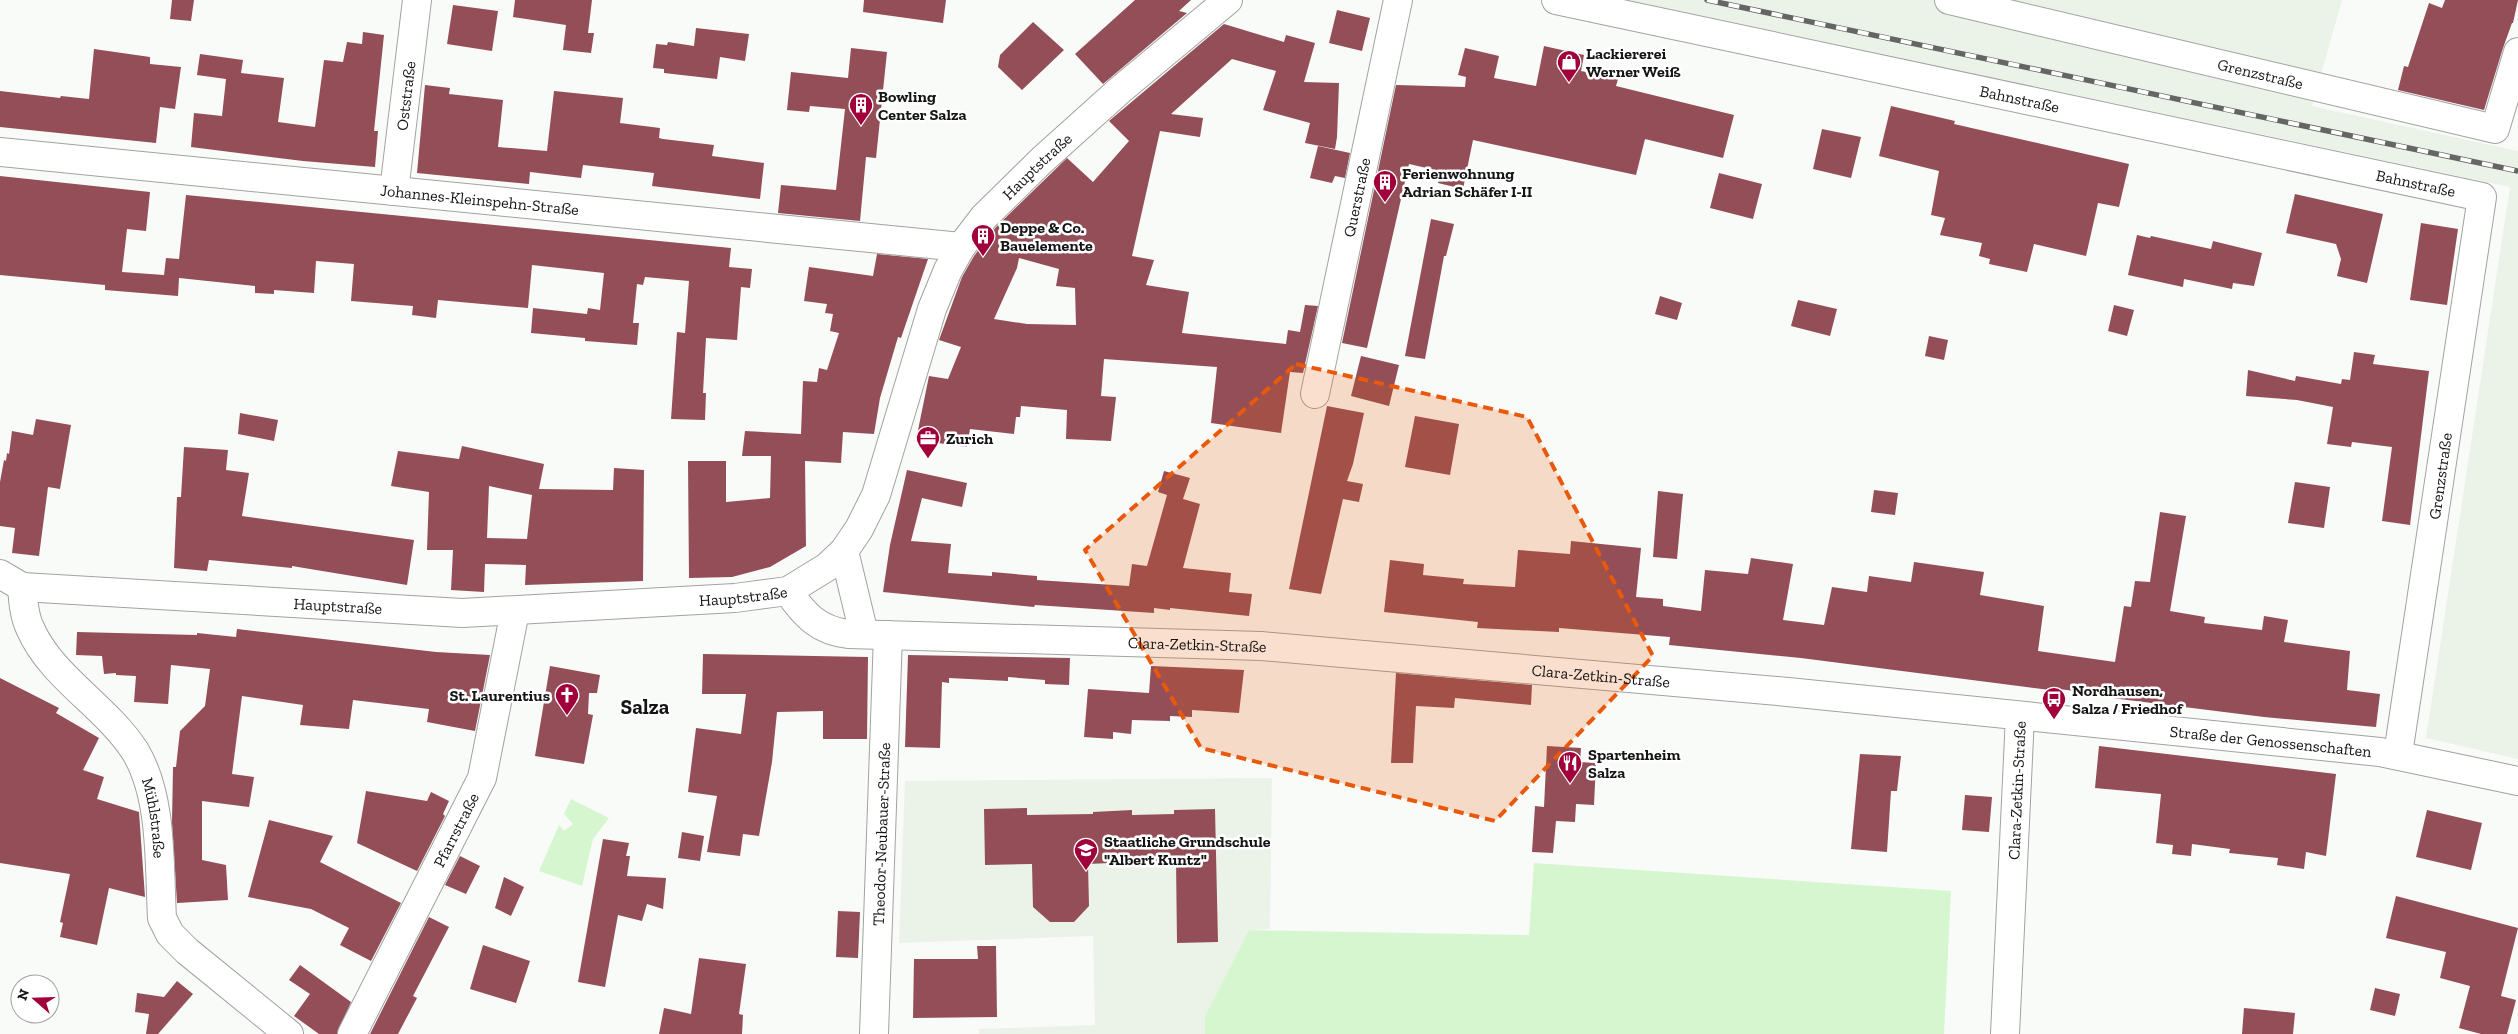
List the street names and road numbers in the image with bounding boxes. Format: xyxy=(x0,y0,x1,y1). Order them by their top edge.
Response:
street label: Grenzstraße xyxy=(2216,55,2305,93)
street label: Oststraße xyxy=(392,60,420,132)
street label: Bahnstraße xyxy=(1978,81,2061,117)
street label: Hauptstraße xyxy=(998,129,1076,204)
street label: Querstraße xyxy=(1339,156,1375,239)
street label: Bahnstraße xyxy=(2374,166,2457,201)
street label: Johannes-Kleinspehn-Straße xyxy=(379,181,580,219)
street label: Grenzstraße xyxy=(2425,432,2456,521)
street label: Hauptstraße xyxy=(698,582,789,610)
street label: Hauptstraße xyxy=(293,594,383,618)
street label: Clara-Zetkin-Straße xyxy=(1128,633,1267,656)
street label: Clara-Zetkin-Straße xyxy=(1531,661,1671,692)
street label: Clara-Zetkin-Straße xyxy=(2004,721,2030,860)
street label: Straße der Genossenschaften xyxy=(2169,722,2373,761)
street label: Theodor-Neubauer-Straße xyxy=(869,742,894,926)
street label: Mühlstraße xyxy=(138,775,169,859)
street label: Pfarrstraße xyxy=(429,790,483,870)

